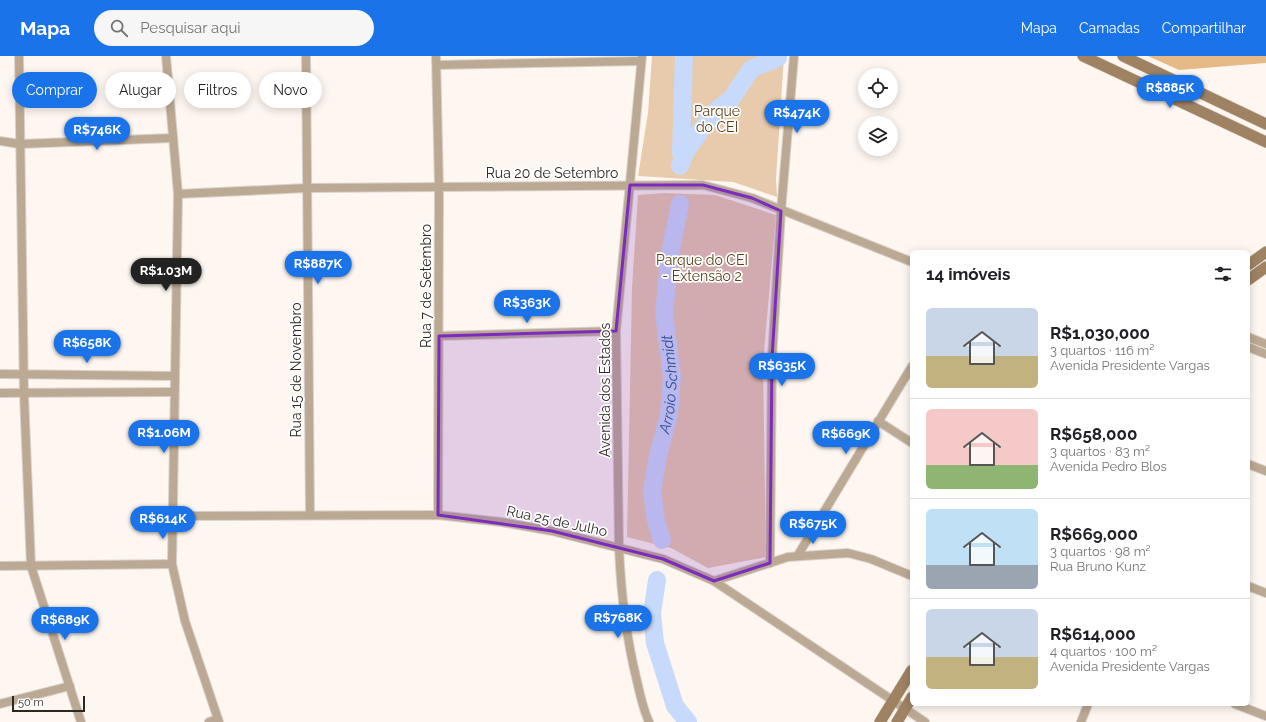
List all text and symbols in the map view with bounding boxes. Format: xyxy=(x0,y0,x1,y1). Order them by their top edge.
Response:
search box xyxy=(94,10,374,46)
text: Mapa xyxy=(20,17,70,39)
icon: search xyxy=(108,17,130,39)
text: Pesquisar aqui xyxy=(140,19,241,37)
text: Mapa xyxy=(1021,20,1057,36)
text: Camadas xyxy=(1079,20,1140,36)
text: Compartilhar xyxy=(1162,20,1246,36)
map controls xyxy=(858,68,898,156)
button: locate xyxy=(858,68,898,108)
chip: Comprar xyxy=(12,72,97,108)
chip: Alugar xyxy=(105,72,176,108)
chip: Filtros xyxy=(184,72,251,108)
chip: Novo xyxy=(259,72,322,108)
pin: R$885K xyxy=(1137,75,1203,109)
text: R$885K xyxy=(1146,80,1194,95)
pin: R$474K xyxy=(764,100,830,134)
park label: Parque do CEI xyxy=(694,103,740,135)
text: R$474K xyxy=(773,105,821,120)
button: layers xyxy=(858,116,898,156)
pin: R$746K xyxy=(64,117,130,151)
text: R$746K xyxy=(73,122,121,137)
street label: Rua 20 de Setembro xyxy=(486,165,618,181)
street label: Rua 7 de Setembro xyxy=(418,224,434,348)
pin: R$887K xyxy=(285,251,351,285)
park label: Parque do CEI - Extensão 2 xyxy=(656,252,748,284)
text: R$887K xyxy=(294,256,342,271)
pin: R$1.03M xyxy=(129,258,203,292)
text: R$1.03M xyxy=(140,263,192,278)
icon: filters xyxy=(1212,263,1234,285)
text: 14 imóveis xyxy=(926,264,1010,284)
pin: R$363K xyxy=(494,290,560,324)
text: R$363K xyxy=(503,295,551,310)
street label: Rua 15 de Novembro xyxy=(288,303,304,437)
street label: Avenida dos Estados xyxy=(597,323,613,457)
text: R$1,030,000 xyxy=(1050,323,1150,343)
icon: home xyxy=(958,324,1006,372)
pin: R$658K xyxy=(54,330,120,364)
water label: Arroio Schmidt xyxy=(655,334,681,436)
text: R$658K xyxy=(63,335,111,350)
text: 3 quartos · 116 m² xyxy=(1050,343,1154,358)
pin: R$635K xyxy=(749,353,815,387)
text: R$635K xyxy=(758,358,806,373)
text: Avenida Presidente Vargas xyxy=(1050,358,1210,373)
pin: R$1.06M xyxy=(127,420,201,454)
pin: R$669K xyxy=(813,421,879,455)
text: R$658,000 xyxy=(1050,424,1137,444)
text: R$1.06M xyxy=(137,425,191,440)
icon: home xyxy=(958,425,1006,473)
text: R$669K xyxy=(821,426,871,441)
text: 3 quartos · 83 m² xyxy=(1050,444,1150,459)
text: Avenida Pedro Blos xyxy=(1050,459,1167,474)
street label: Rua 25 de Julho xyxy=(505,503,609,539)
pin: R$614K xyxy=(130,506,196,540)
text: R$614K xyxy=(139,511,187,526)
pin: R$675K xyxy=(780,511,846,545)
text: R$675K xyxy=(789,516,837,531)
text: R$669,000 xyxy=(1050,524,1138,544)
icon: home xyxy=(958,525,1006,573)
text: 3 quartos · 98 m² xyxy=(1050,544,1151,559)
text: Rua Bruno Kunz xyxy=(1050,559,1146,574)
pin: R$768K xyxy=(585,605,651,639)
pin: R$689K xyxy=(32,607,98,641)
text: R$768K xyxy=(594,610,642,625)
text: R$689K xyxy=(41,612,89,627)
text: R$614,000 xyxy=(1050,624,1136,644)
icon: home xyxy=(958,625,1006,673)
text: 4 quartos · 100 m² xyxy=(1050,644,1157,659)
text: Avenida Presidente Vargas xyxy=(1050,659,1210,674)
scale bar xyxy=(12,694,85,713)
text: 50 m xyxy=(18,696,44,709)

